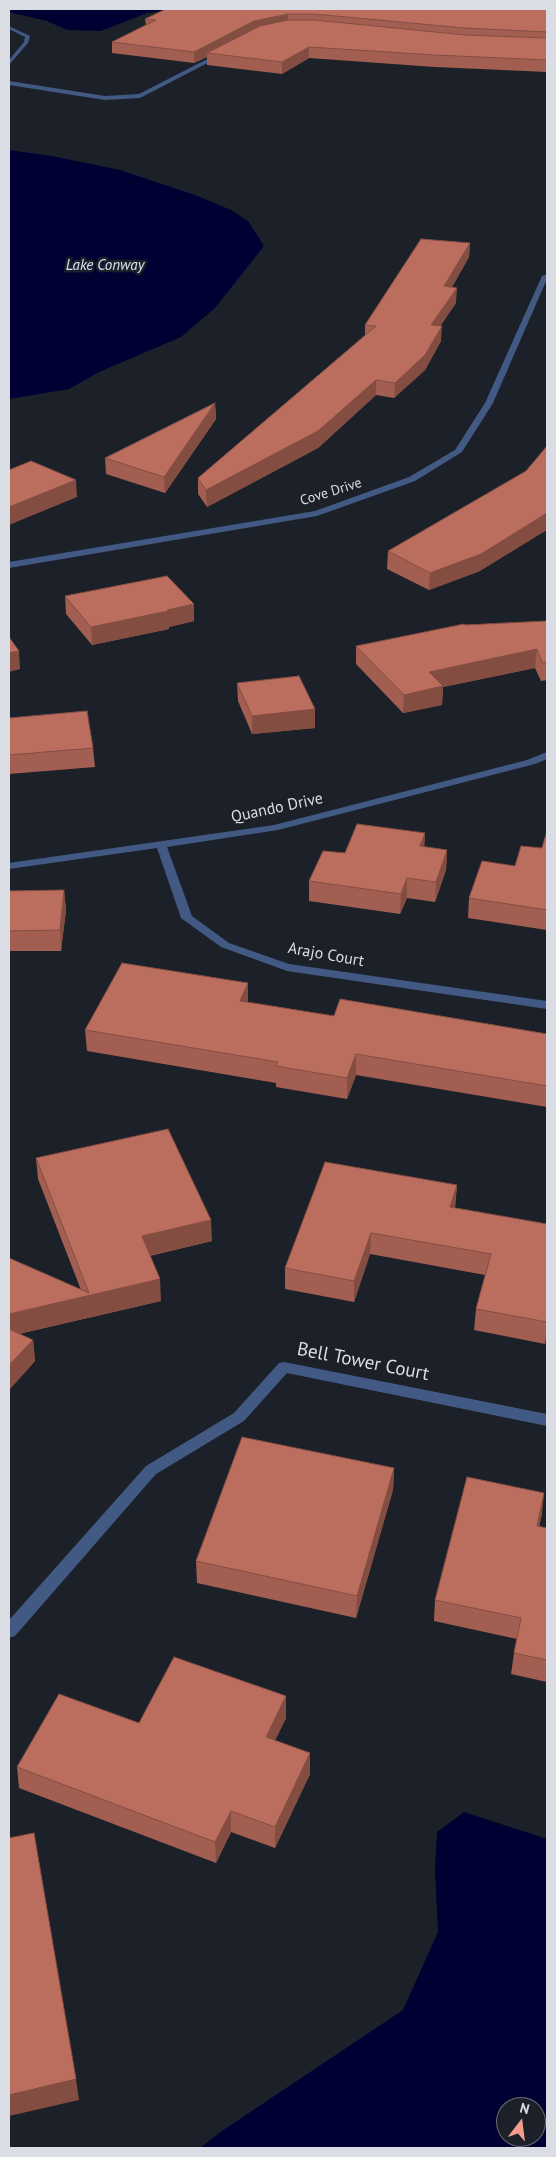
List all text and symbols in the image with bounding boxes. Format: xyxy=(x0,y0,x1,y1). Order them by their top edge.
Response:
water label: Lake Conway xyxy=(66,257,144,275)
street label: Cove Drive xyxy=(298,475,364,509)
street label: Quando Drive xyxy=(229,789,325,827)
street label: Arajo Court xyxy=(286,939,366,971)
street label: Bell Tower Court xyxy=(295,1338,431,1386)
north arrow xyxy=(496,2097,546,2147)
text: N xyxy=(518,2099,531,2118)

